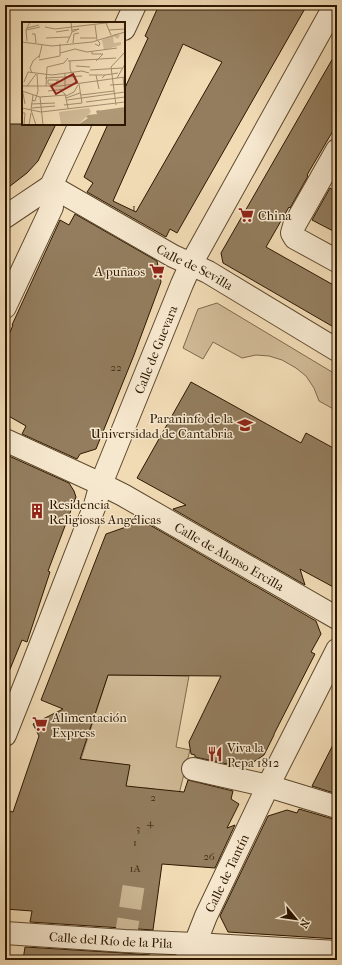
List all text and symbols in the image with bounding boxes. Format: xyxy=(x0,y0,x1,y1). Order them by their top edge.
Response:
inset map xyxy=(22,22,125,125)
house number: 1 xyxy=(132,201,136,214)
supermarket icon: China xyxy=(237,206,255,224)
place label: China xyxy=(258,208,292,223)
street label: Calle de Sevilla xyxy=(154,241,237,293)
supermarket icon: A puñaos xyxy=(148,262,166,280)
place label: A puñaos xyxy=(93,264,145,279)
street label: Calle de Guevara xyxy=(131,302,181,396)
house number: 22 xyxy=(110,361,122,374)
place label: Paraninfo de la Universidad de Cantabria xyxy=(91,411,234,441)
school or university icon: Paraninfo de la Universidad de Cantabria xyxy=(236,416,254,434)
place label: Residencia Religiosas Angélicas xyxy=(49,497,161,527)
building icon: Residencia Religiosas Angélicas xyxy=(28,502,46,520)
street label: Calle de Alonso Ercilla xyxy=(172,519,288,594)
place label: Alimentación Express xyxy=(51,710,127,740)
supermarket icon: Alimentación Express xyxy=(31,715,49,733)
place label: Viva la Pepa 1812 xyxy=(226,740,280,770)
restaurant icon: Viva la Pepa 1812 xyxy=(206,745,224,763)
house number: 2 xyxy=(150,791,156,804)
house number: 4 xyxy=(147,816,154,829)
house number: 3 xyxy=(136,822,140,835)
street label: Calle de Tantín xyxy=(201,831,252,914)
house number: 1 xyxy=(133,836,137,849)
house number: 26 xyxy=(203,850,215,863)
house number: 1A xyxy=(129,862,141,875)
north arrow xyxy=(276,899,316,939)
text: N xyxy=(296,917,312,931)
street label: Calle del Río de la Pila xyxy=(49,928,174,951)

